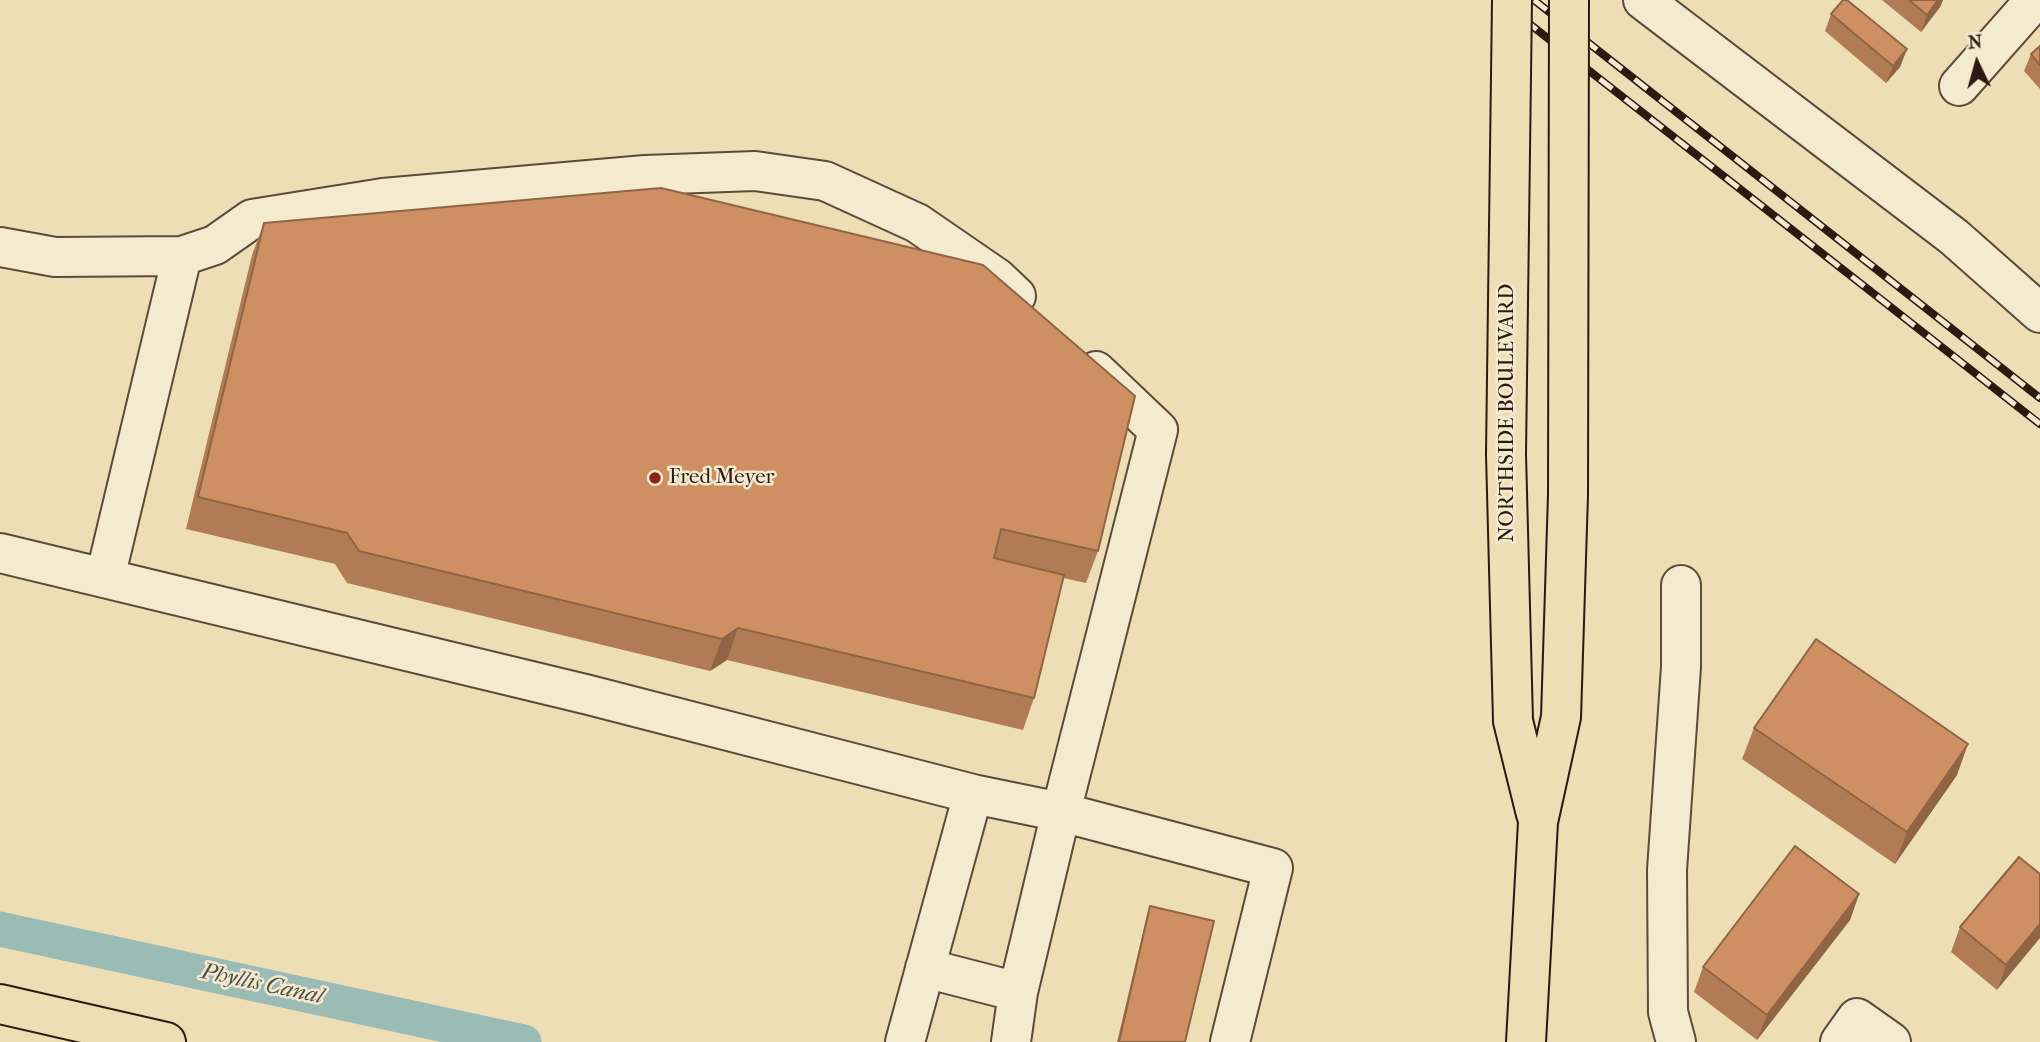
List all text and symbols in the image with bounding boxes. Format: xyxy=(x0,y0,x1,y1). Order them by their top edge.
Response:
north arrow xyxy=(1942,28,2012,98)
text: N xyxy=(1967,30,1983,54)
street label: NORTHSIDE BOULEVARD xyxy=(1495,284,1521,542)
place label: Fred Meyer xyxy=(669,465,774,491)
marker: Fred Meyer xyxy=(647,470,663,486)
water label: Phyllis Canal xyxy=(198,959,326,1011)

